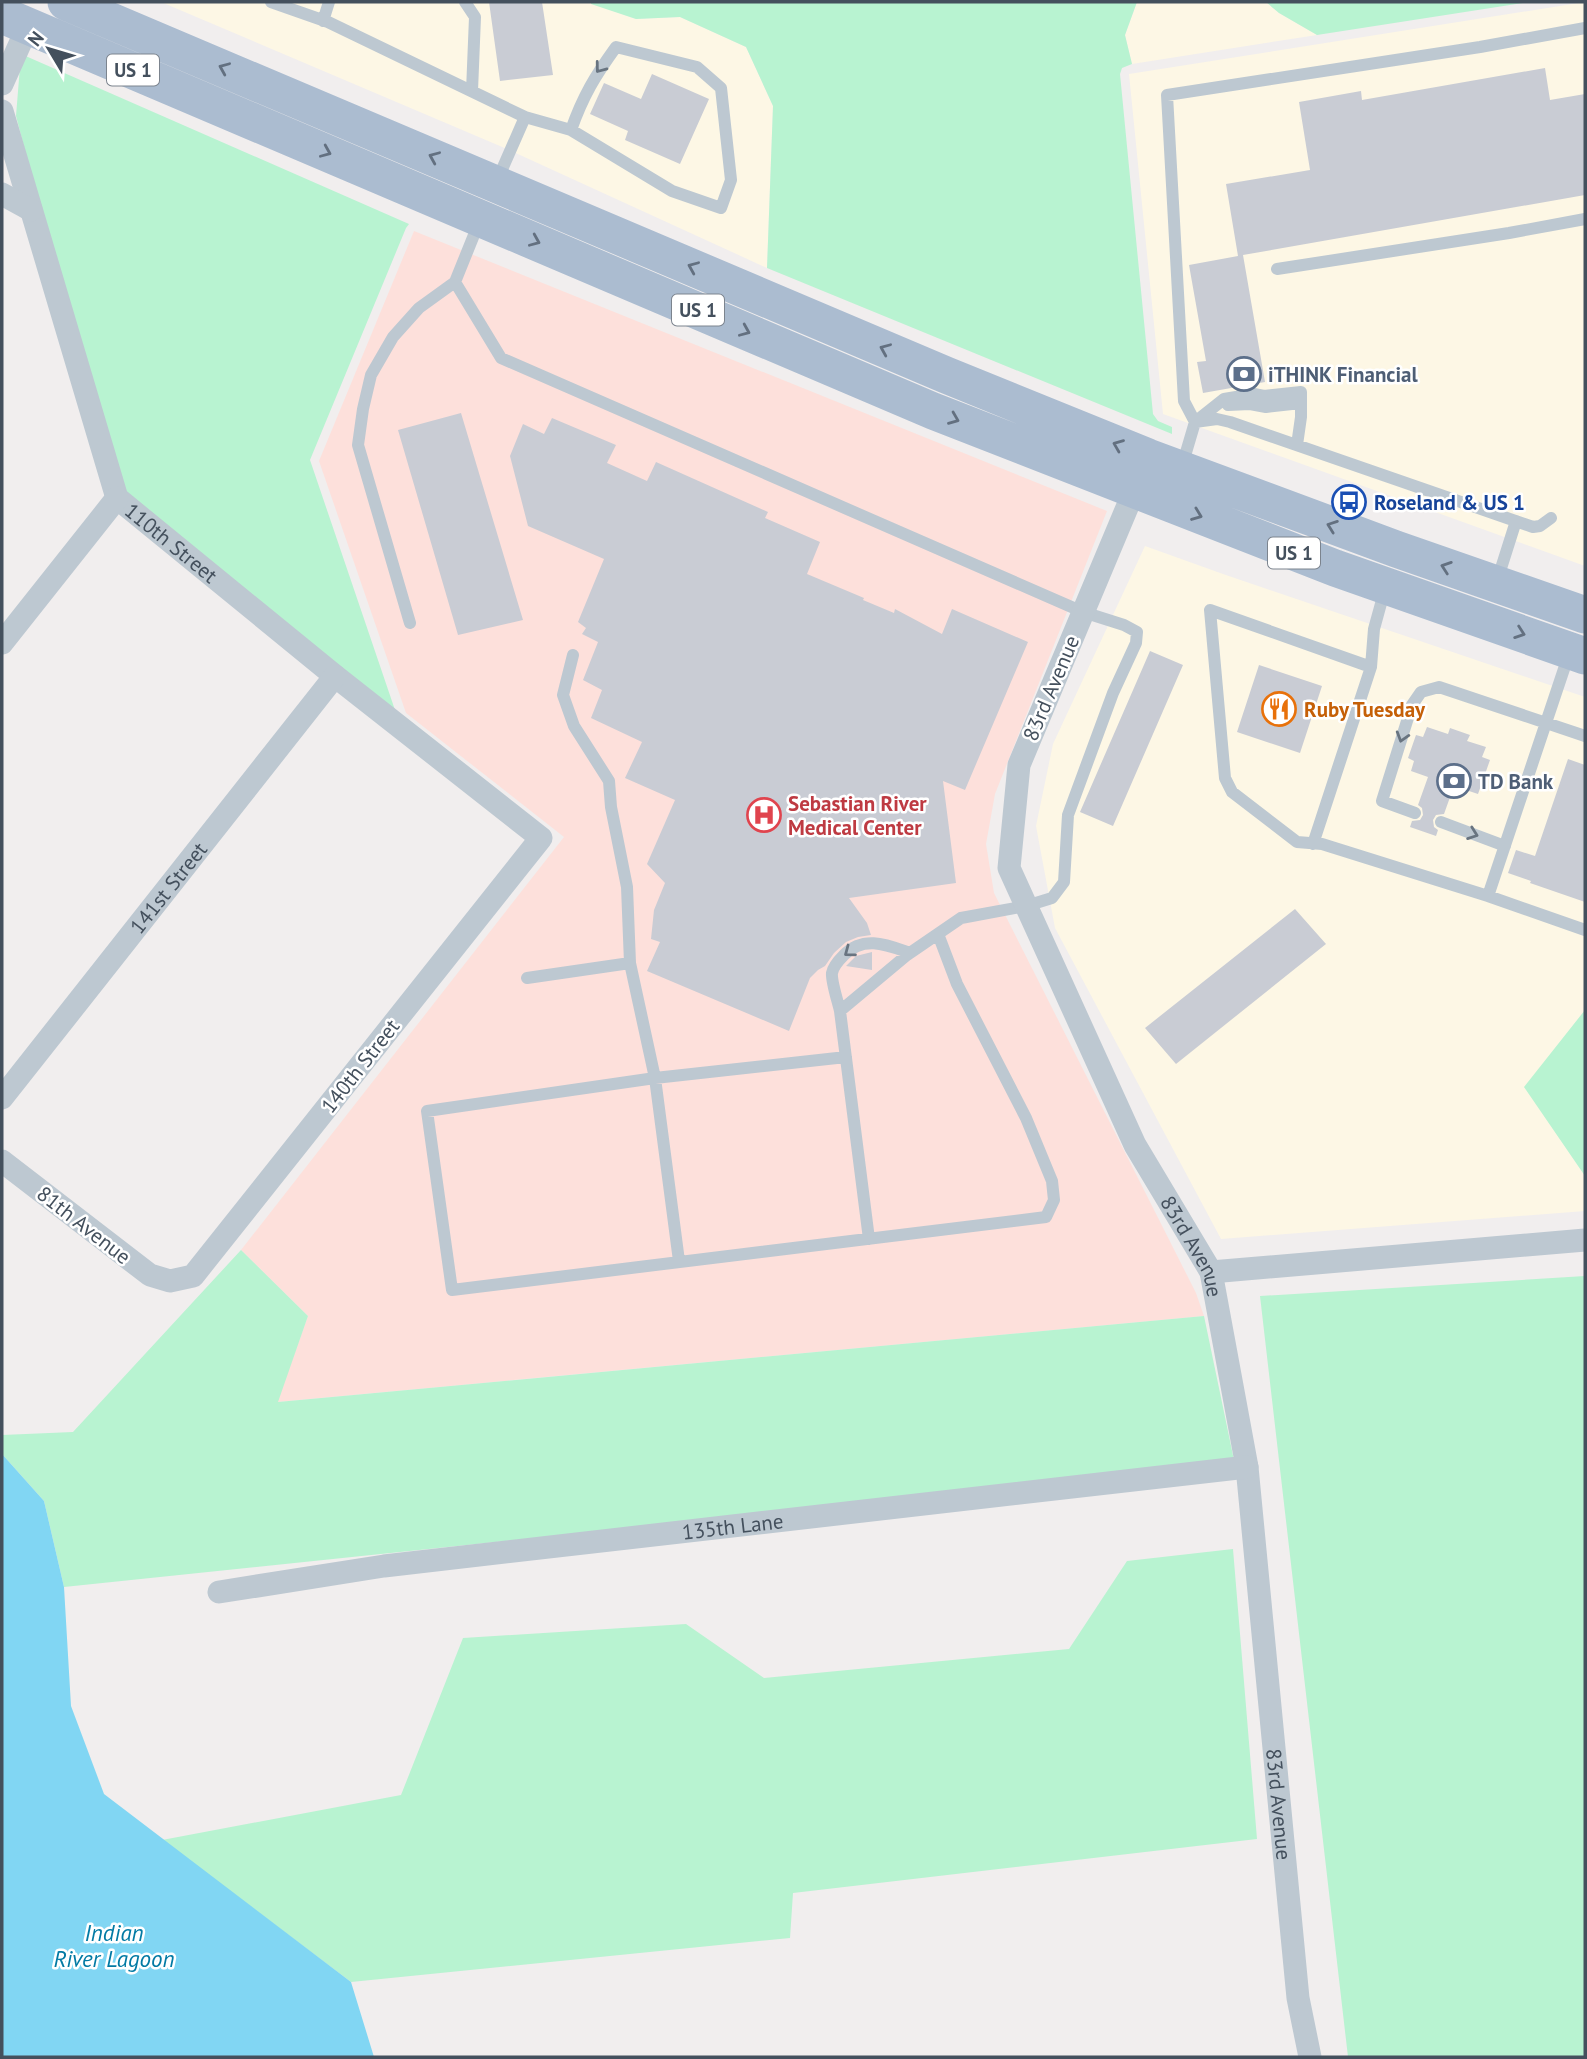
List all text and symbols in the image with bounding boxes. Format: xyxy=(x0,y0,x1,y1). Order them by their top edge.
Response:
north arrow xyxy=(14,14,84,84)
text: N xyxy=(22,26,49,51)
road number: US 1 xyxy=(107,54,159,86)
one-way arrow xyxy=(596,61,608,73)
one-way arrow xyxy=(219,63,231,77)
one-way arrow xyxy=(319,144,331,158)
one-way arrow xyxy=(428,151,441,165)
one-way arrow xyxy=(529,233,541,247)
one-way arrow xyxy=(688,261,700,275)
road number: US 1 xyxy=(672,294,724,326)
one-way arrow xyxy=(738,322,750,336)
one-way arrow xyxy=(880,343,892,357)
bank icon: iTHINK Financial xyxy=(1225,355,1263,393)
place label: iTHINK Financial xyxy=(1268,361,1419,388)
one-way arrow xyxy=(947,411,959,425)
one-way arrow xyxy=(1112,439,1125,453)
bus stop icon: Roseland & US 1 xyxy=(1330,483,1368,521)
place label: Roseland & US 1 xyxy=(1374,489,1525,516)
street label: 110th Street xyxy=(119,496,223,588)
one-way arrow xyxy=(1191,507,1203,521)
one-way arrow xyxy=(1326,520,1338,534)
road number: US 1 xyxy=(1268,538,1320,568)
one-way arrow xyxy=(1440,561,1452,575)
one-way arrow xyxy=(1514,625,1526,639)
street label: 83rd Avenue xyxy=(1017,631,1085,745)
restaurant icon: Ruby Tuesday xyxy=(1260,690,1298,728)
place label: Ruby Tuesday xyxy=(1304,696,1426,723)
one-way arrow xyxy=(1395,731,1410,743)
bank icon: TD Bank xyxy=(1435,762,1473,800)
place label: TD Bank xyxy=(1478,768,1554,795)
place label: Sebastian River Medical Center xyxy=(788,790,927,841)
hospital icon: Sebastian River Medical Center xyxy=(745,796,783,834)
one-way arrow xyxy=(1466,826,1478,840)
street label: 141st Street xyxy=(123,836,213,939)
one-way arrow xyxy=(844,944,856,956)
street label: 140th Street xyxy=(315,1013,405,1119)
street label: 81th Avenue xyxy=(32,1180,136,1270)
street label: 83rd Avenue xyxy=(1155,1190,1229,1299)
street label: 135th Lane xyxy=(681,1507,785,1545)
street label: 83rd Avenue xyxy=(1261,1747,1298,1861)
water label: Indian River Lagoon xyxy=(53,1918,175,1973)

